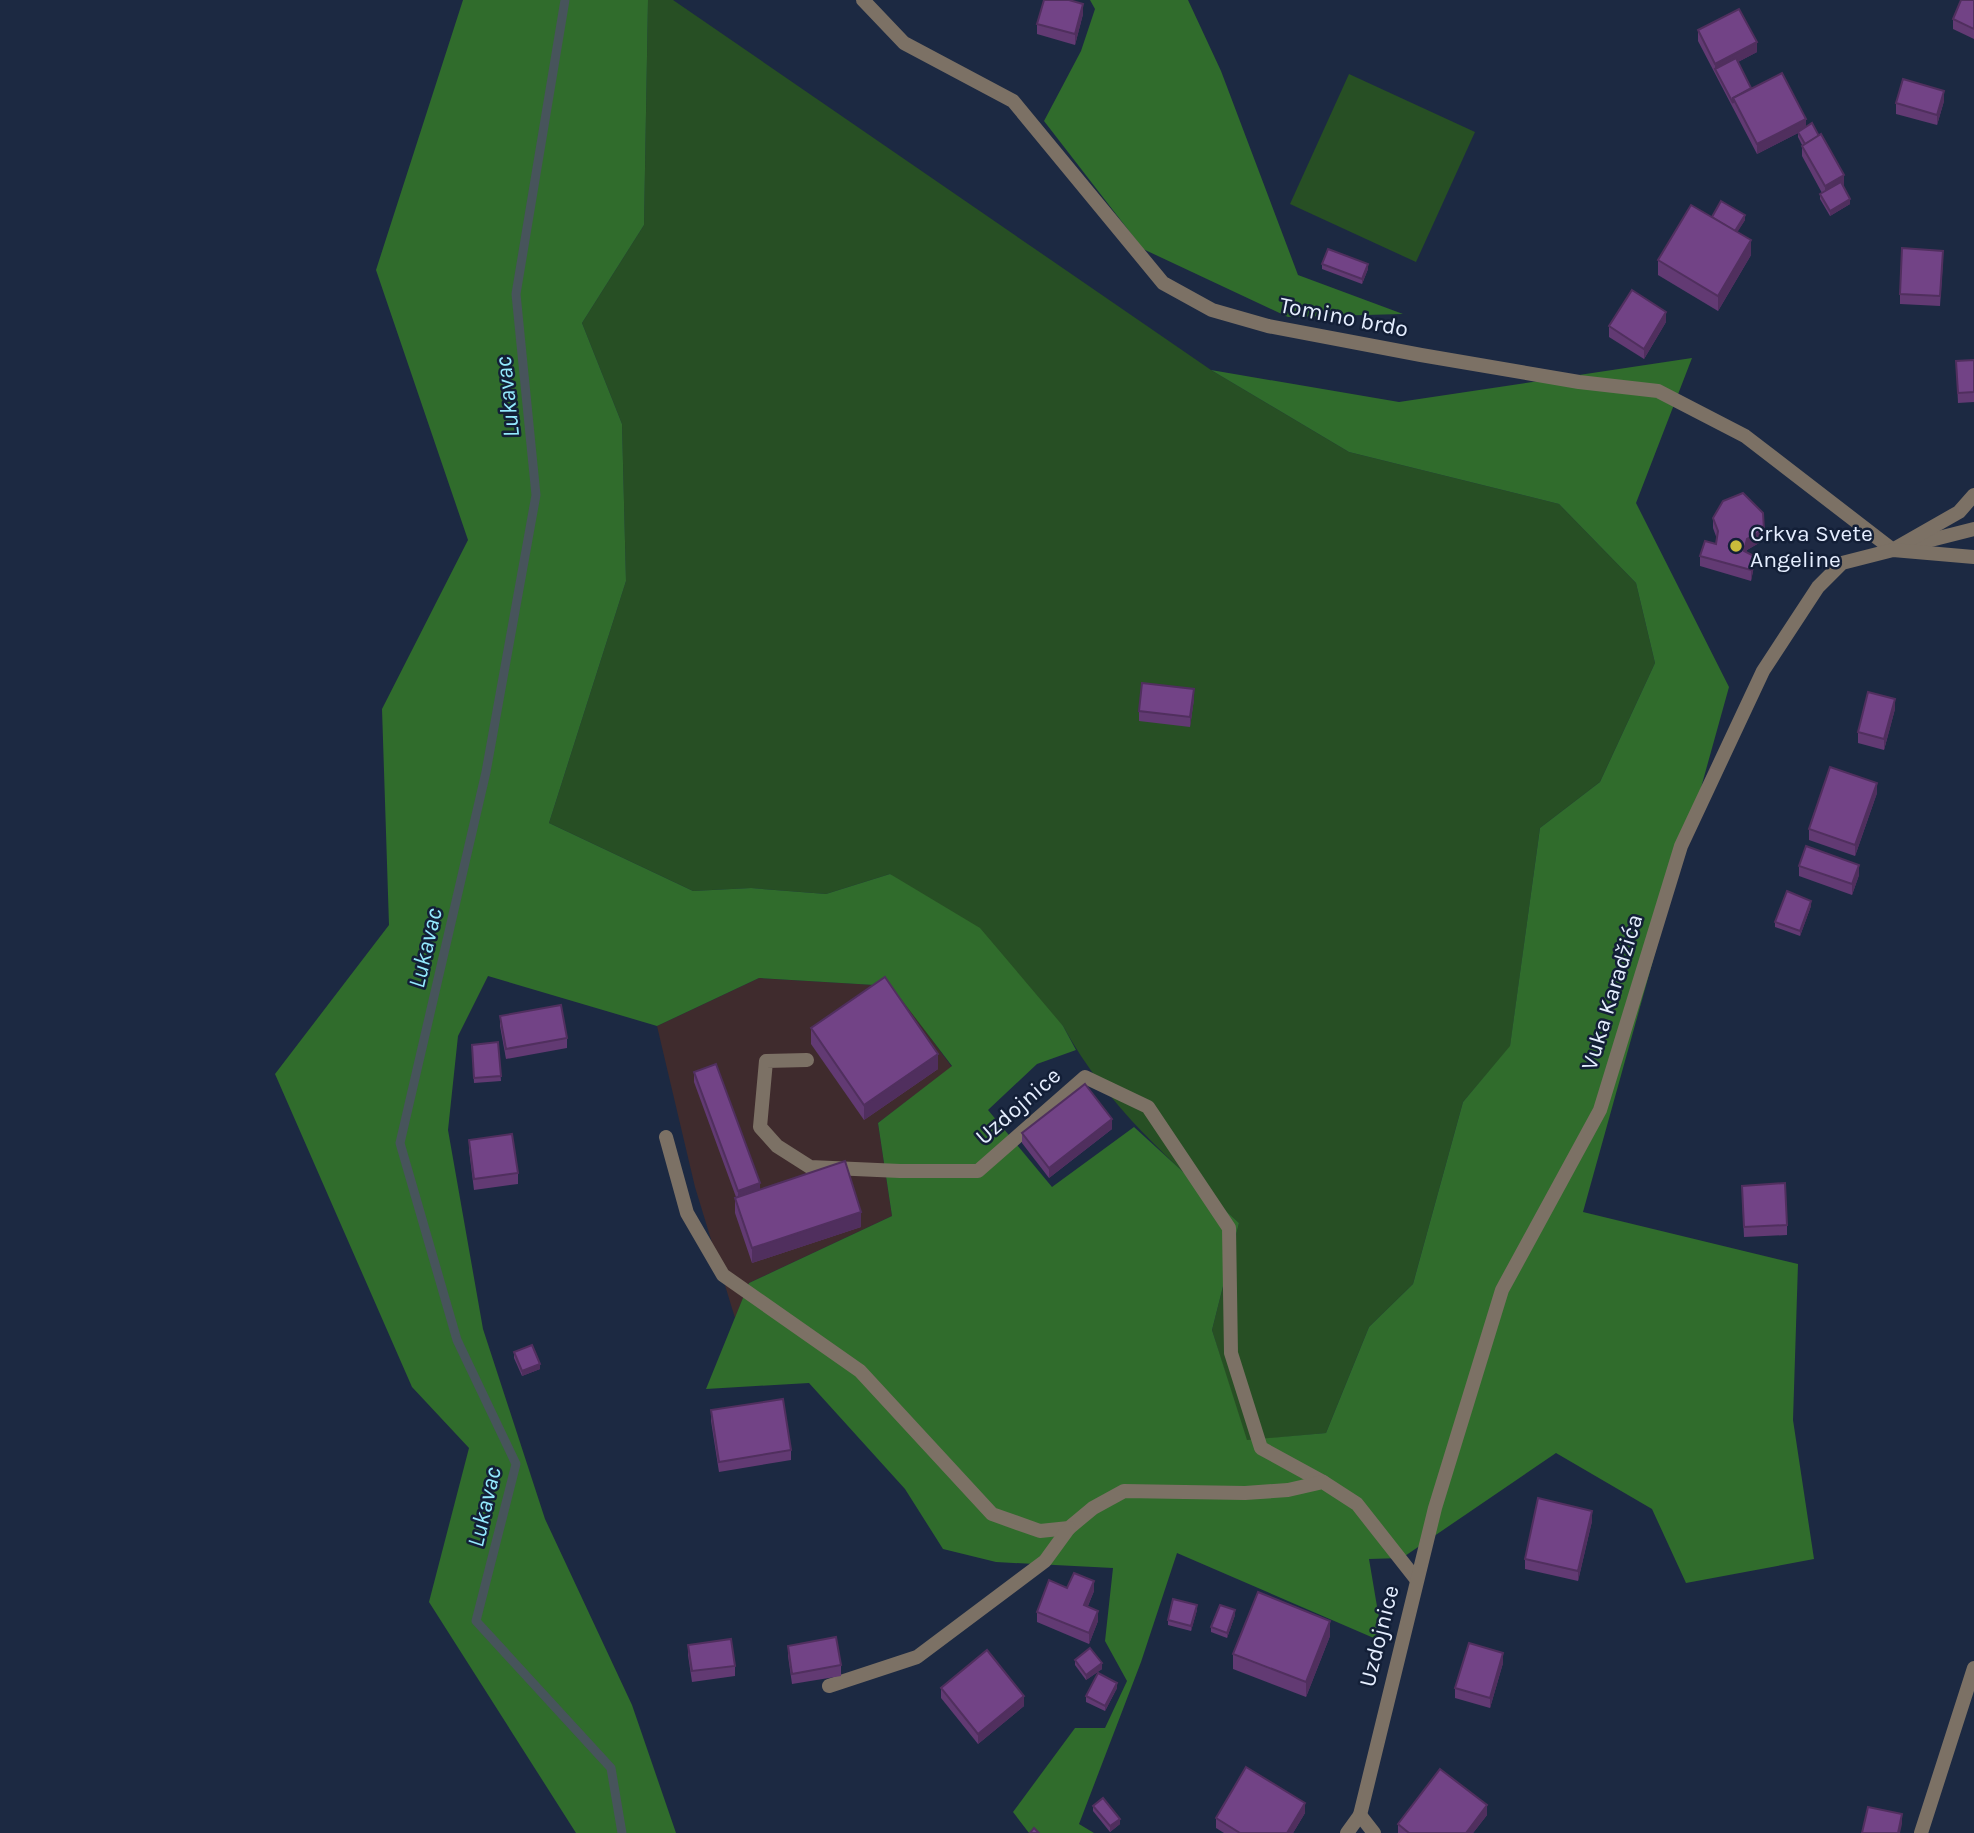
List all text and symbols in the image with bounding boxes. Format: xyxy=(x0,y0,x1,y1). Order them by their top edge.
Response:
street label: Tomino brdo xyxy=(1277,291,1411,343)
water label: Lukavac xyxy=(489,355,525,439)
place label: Crkva Svete Angeline xyxy=(1750,520,1873,573)
marker: Crkva Svete Angeline xyxy=(1728,538,1744,554)
water label: Lukavac xyxy=(402,905,448,991)
street label: Vuka Karadžića xyxy=(1575,911,1649,1073)
street label: Uzdojnice xyxy=(970,1062,1066,1150)
water label: Lukavac xyxy=(461,1464,507,1550)
street label: Uzdojnice xyxy=(1353,1582,1405,1690)

